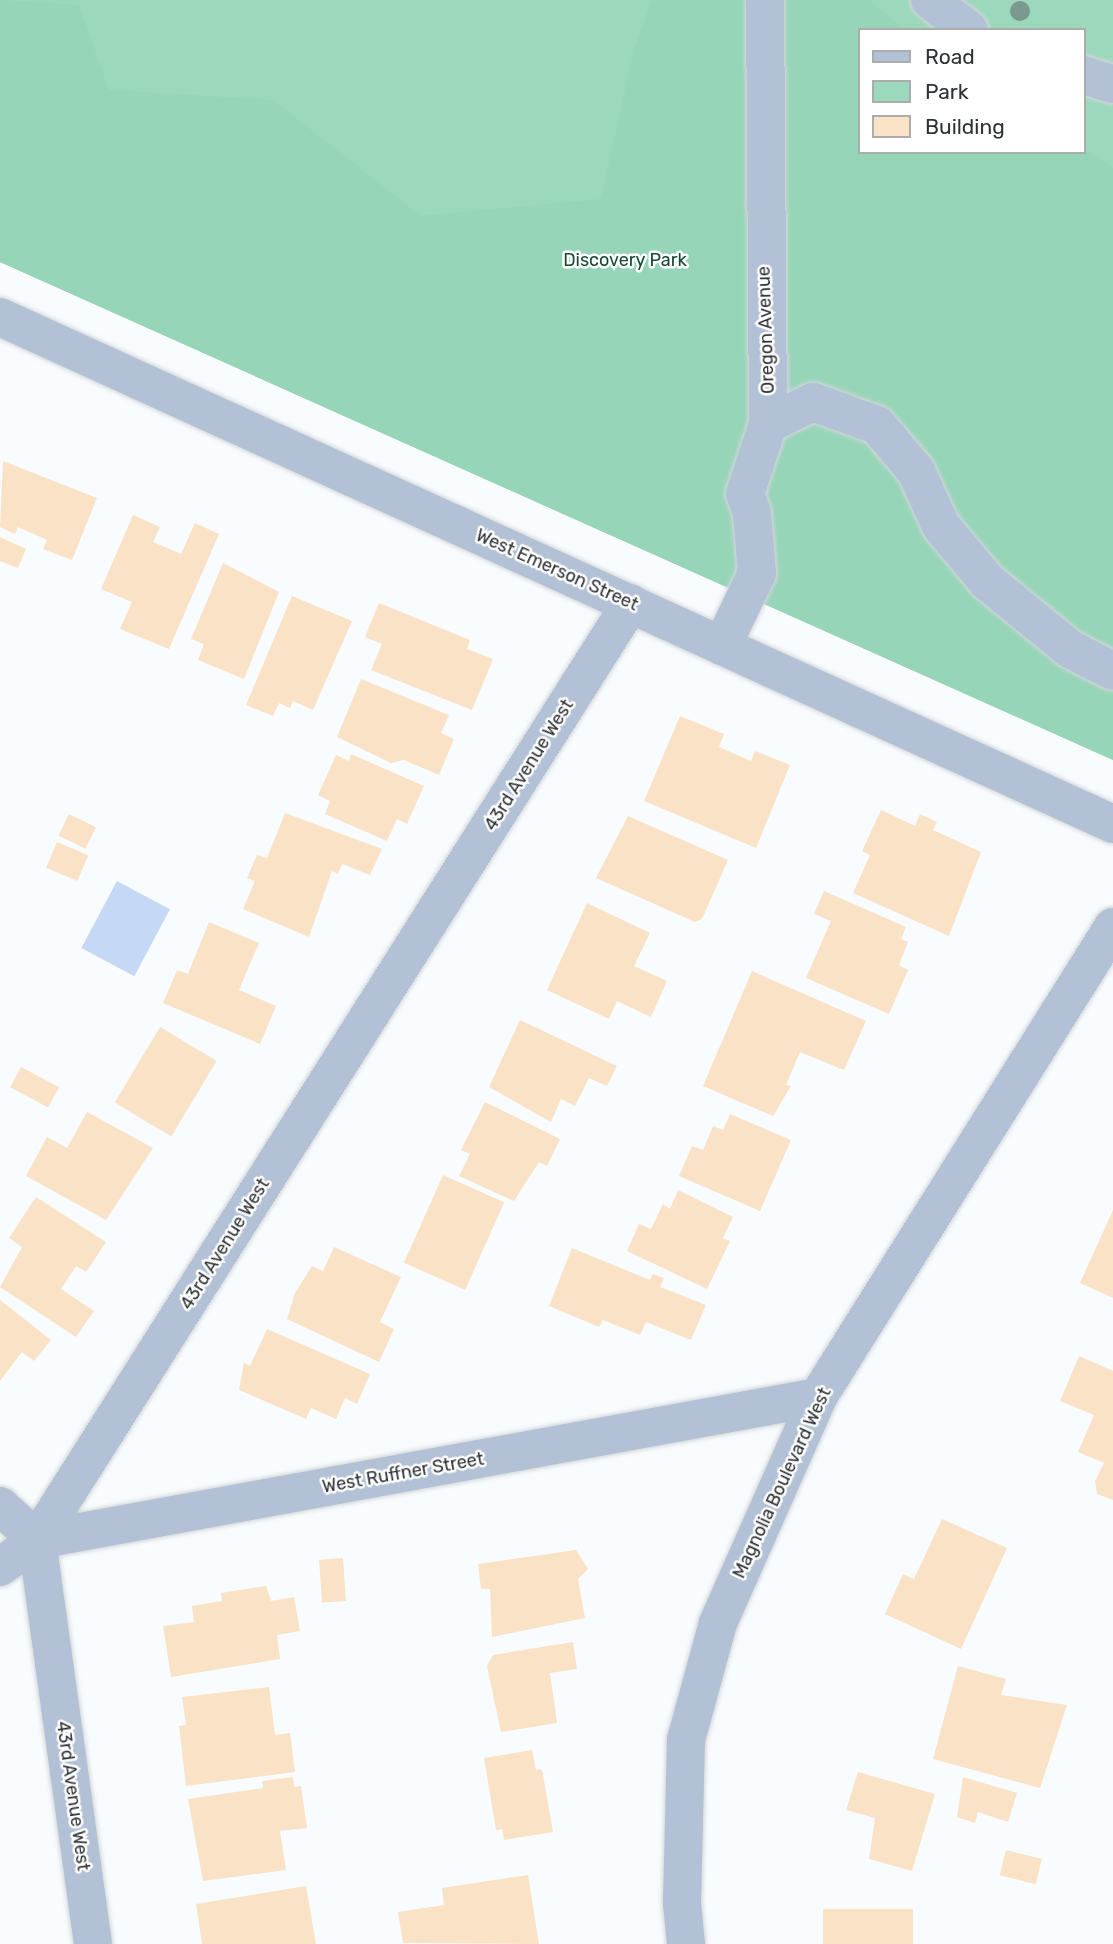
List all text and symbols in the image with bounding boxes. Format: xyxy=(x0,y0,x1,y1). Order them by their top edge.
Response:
legend xyxy=(858,28,1085,154)
text: Road xyxy=(925,44,975,69)
text: Park xyxy=(925,79,969,104)
text: Building xyxy=(925,114,1005,139)
park label: Discovery Park xyxy=(563,249,687,271)
street label: Oregon Avenue xyxy=(753,265,779,395)
street label: West Emerson Street xyxy=(472,524,642,616)
street label: 43rd Avenue West xyxy=(480,695,578,835)
street label: 43rd Avenue West xyxy=(176,1174,274,1314)
street label: Magnolia Boulevard West xyxy=(728,1384,836,1582)
street label: West Ruffner Street xyxy=(320,1448,486,1498)
street label: 43rd Avenue West xyxy=(52,1719,94,1873)

